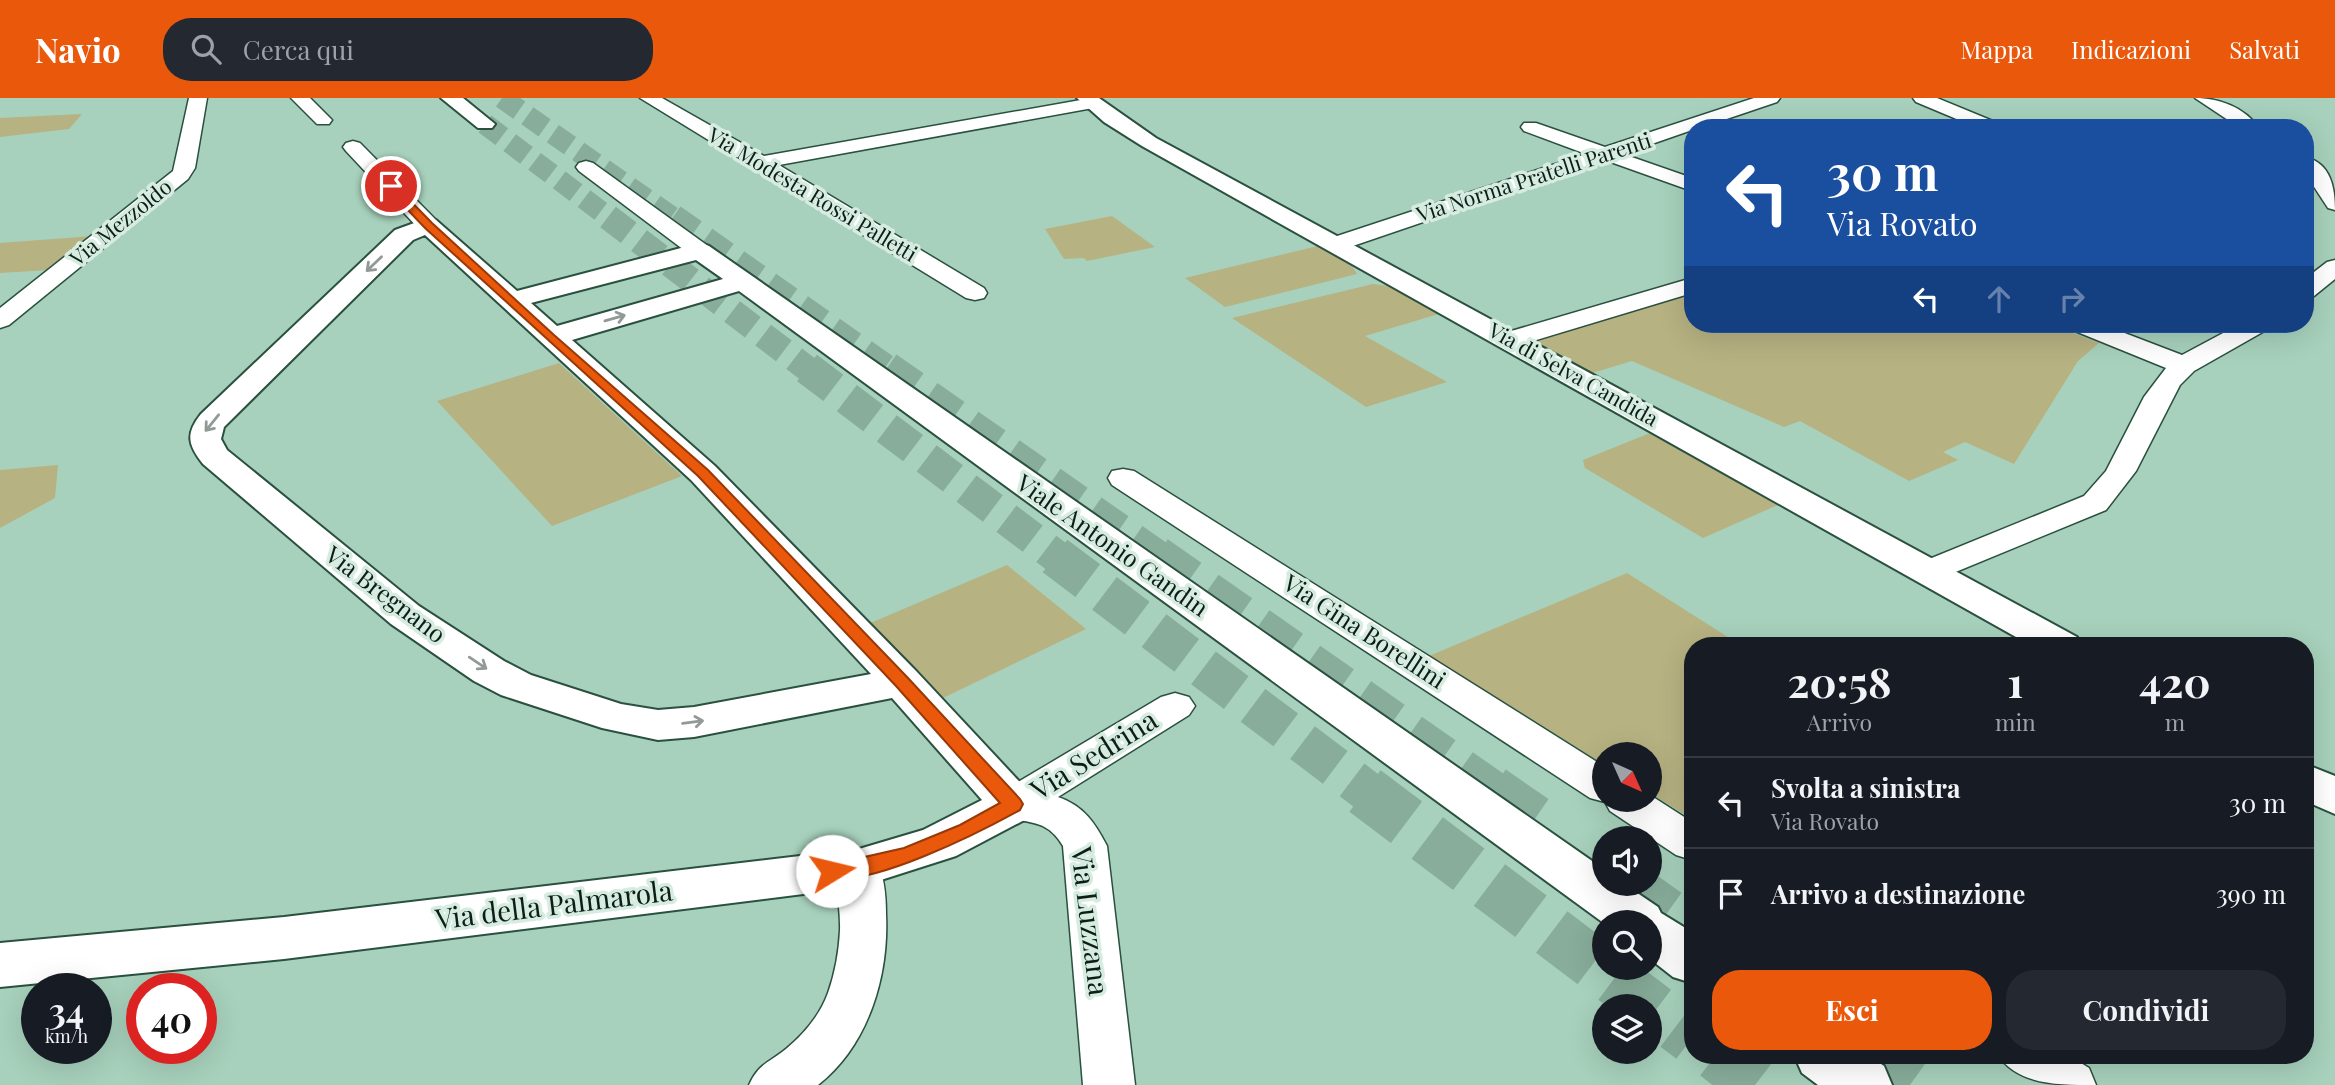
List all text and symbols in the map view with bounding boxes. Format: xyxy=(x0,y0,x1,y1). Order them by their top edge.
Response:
search box xyxy=(163,18,653,81)
text: Navio xyxy=(35,27,121,71)
icon: search xyxy=(187,30,225,68)
text: Cerca qui xyxy=(243,32,354,67)
text: Mappa xyxy=(1961,33,2033,65)
text: Indicazioni xyxy=(2071,33,2191,65)
text: Salvati xyxy=(2229,33,2300,65)
street label: Via Modesta Rossi Palletti xyxy=(702,119,923,267)
street label: Via Norma Pratelli Parenti xyxy=(1411,125,1654,228)
text: 30 m xyxy=(1827,138,1938,203)
icon: left xyxy=(1712,147,1803,238)
pin xyxy=(361,156,421,216)
icon: arrive xyxy=(372,167,410,205)
street label: Via Mezzoldo xyxy=(62,172,177,272)
text: Via Rovato xyxy=(1827,201,1977,244)
one-way arrow xyxy=(366,256,383,273)
icon: left xyxy=(1907,280,1945,318)
icon: ahead xyxy=(1980,280,2018,318)
icon: right xyxy=(2053,280,2091,318)
one-way arrow xyxy=(604,311,626,324)
street label: Via di Selva Candida xyxy=(1483,315,1664,432)
one-way arrow xyxy=(204,414,219,432)
street label: Viale Antonio Gandin xyxy=(1010,466,1215,623)
street label: Via Bregnano xyxy=(319,537,453,649)
street label: Via Gina Borellini xyxy=(1277,565,1452,695)
text: 20:58 xyxy=(1787,653,1892,709)
text: 1 xyxy=(2007,653,2023,709)
text: 420 xyxy=(2139,653,2211,709)
one-way arrow xyxy=(468,656,487,671)
street label: Via Sedrina xyxy=(1022,700,1163,808)
text: Arrivo xyxy=(1807,706,1872,737)
text: min xyxy=(1995,706,2036,737)
text: m xyxy=(2165,706,2185,737)
one-way arrow xyxy=(682,715,704,728)
north arrow xyxy=(1592,742,1662,812)
map controls xyxy=(1592,742,1662,1064)
text: Svolta a sinistra xyxy=(1771,770,1960,805)
icon: left xyxy=(1712,784,1750,822)
text: 30 m xyxy=(2229,785,2286,820)
text: Via Rovato xyxy=(1771,805,1879,836)
button: sound xyxy=(1592,826,1662,896)
position arrow xyxy=(795,834,869,908)
street label: Via Luzzana xyxy=(1064,843,1119,997)
street label: Via della Palmarola xyxy=(432,871,674,937)
icon: arrive xyxy=(1712,875,1750,913)
text: Arrivo a destinazione xyxy=(1771,876,2025,911)
text: 390 m xyxy=(2216,876,2286,911)
button: search xyxy=(1592,910,1662,980)
button: Esci xyxy=(1712,970,1992,1050)
button: Condividi xyxy=(2006,970,2286,1050)
speed limit sign: 40 xyxy=(126,973,217,1064)
text: 34 xyxy=(49,986,84,1033)
button: layers xyxy=(1592,994,1662,1064)
text: km/h xyxy=(45,1024,88,1048)

